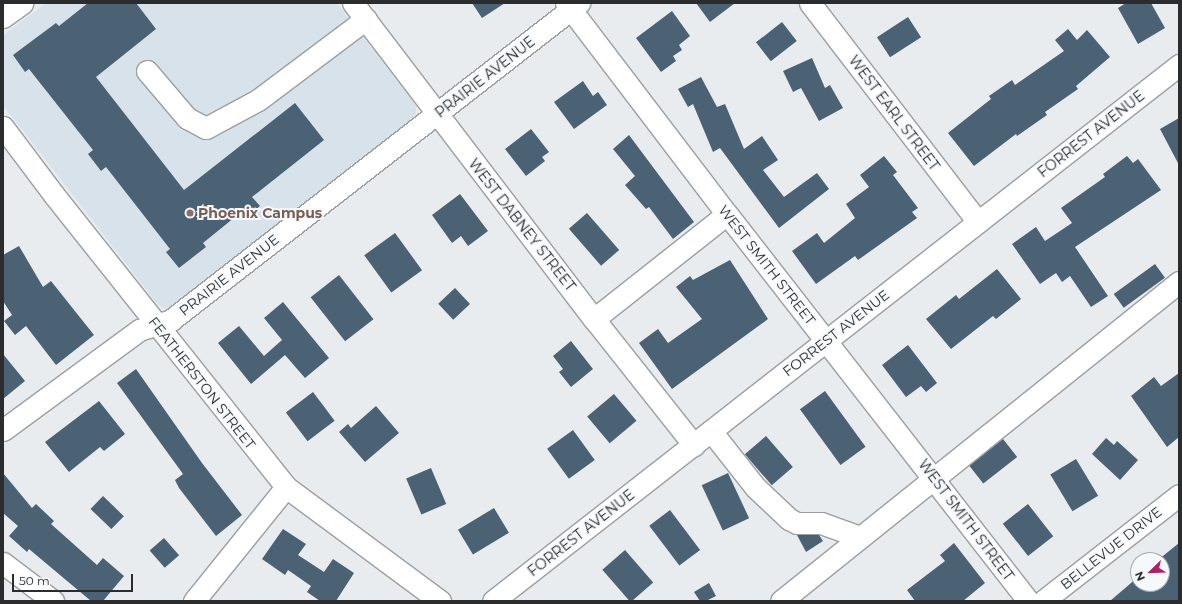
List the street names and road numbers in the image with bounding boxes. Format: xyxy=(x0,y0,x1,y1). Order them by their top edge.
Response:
street label: PRAIRIE AVENUE xyxy=(432,33,538,121)
street label: WEST EARL STREET xyxy=(845,52,943,174)
street label: FORREST AVENUE xyxy=(1034,87,1148,181)
street label: WEST DABNEY STREET xyxy=(465,155,579,295)
street label: WEST SMITH STREET xyxy=(715,202,819,328)
street label: PRAIRIE AVENUE xyxy=(176,231,282,319)
street label: FORREST AVENUE xyxy=(779,286,893,380)
street label: FEATHERSTON STREET xyxy=(145,314,259,452)
street label: WEST SMITH STREET xyxy=(915,456,1017,584)
street label: FORREST AVENUE xyxy=(524,486,638,580)
street label: BELLEVUE DRIVE xyxy=(1057,503,1165,593)

